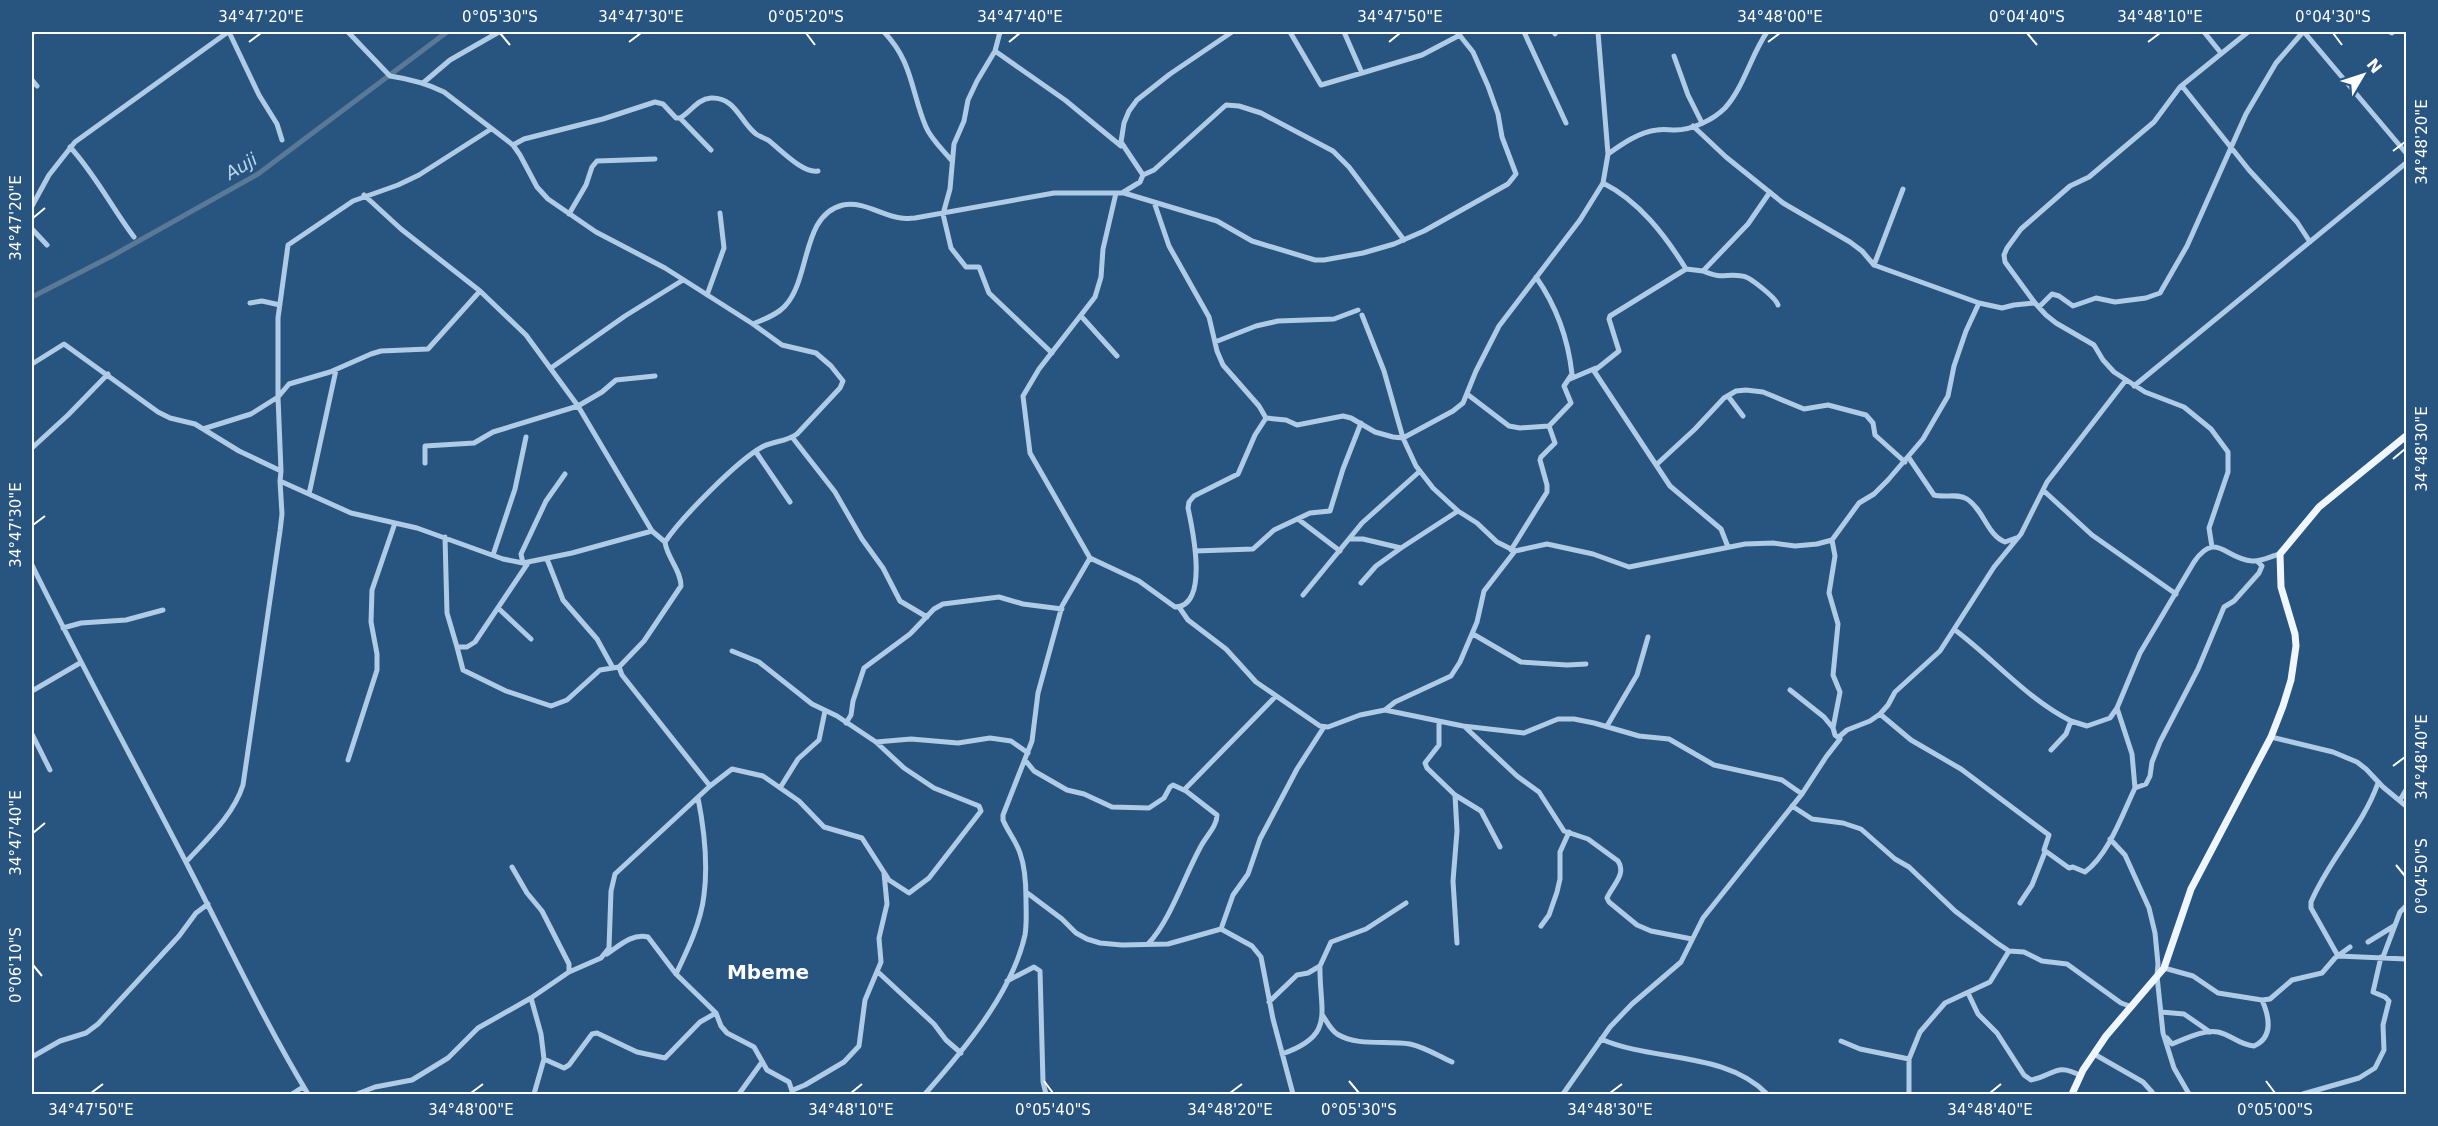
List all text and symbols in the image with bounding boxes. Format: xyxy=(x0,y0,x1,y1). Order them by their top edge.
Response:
text: 34°47'20"E xyxy=(218,8,304,26)
text: 0°05'30"S xyxy=(462,8,538,26)
text: 34°47'30"E xyxy=(598,8,684,26)
text: 0°05'20"S xyxy=(768,8,844,26)
text: 34°47'40"E xyxy=(977,8,1063,26)
text: 34°47'50"E xyxy=(1357,8,1443,26)
text: 34°48'00"E xyxy=(1737,8,1823,26)
text: 0°04'40"S xyxy=(1989,8,2065,26)
text: 34°48'10"E xyxy=(2117,8,2203,26)
text: 0°04'30"S xyxy=(2295,8,2371,26)
north arrow xyxy=(2333,45,2393,105)
text: N xyxy=(2363,55,2386,77)
text: 34°48'20"E xyxy=(2413,99,2431,185)
water label: Auji xyxy=(220,148,261,184)
text: 34°47'20"E xyxy=(7,175,25,261)
text: 34°48'30"E xyxy=(2413,406,2431,492)
text: 34°47'30"E xyxy=(7,482,25,568)
text: 34°48'40"E xyxy=(2413,714,2431,800)
text: 34°47'40"E xyxy=(7,790,25,876)
text: 0°04'50"S xyxy=(2413,838,2431,914)
text: 0°06'10"S xyxy=(7,927,25,1003)
district label: Mbeme xyxy=(727,960,809,984)
text: 34°47'50"E xyxy=(48,1101,134,1119)
text: 34°48'00"E xyxy=(428,1101,514,1119)
text: 34°48'10"E xyxy=(808,1101,894,1119)
text: 0°05'40"S xyxy=(1015,1101,1091,1119)
text: 34°48'20"E xyxy=(1187,1101,1273,1119)
text: 0°05'30"S xyxy=(1321,1101,1397,1119)
text: 34°48'30"E xyxy=(1567,1101,1653,1119)
text: 34°48'40"E xyxy=(1947,1101,2033,1119)
text: 0°05'00"S xyxy=(2237,1101,2313,1119)

